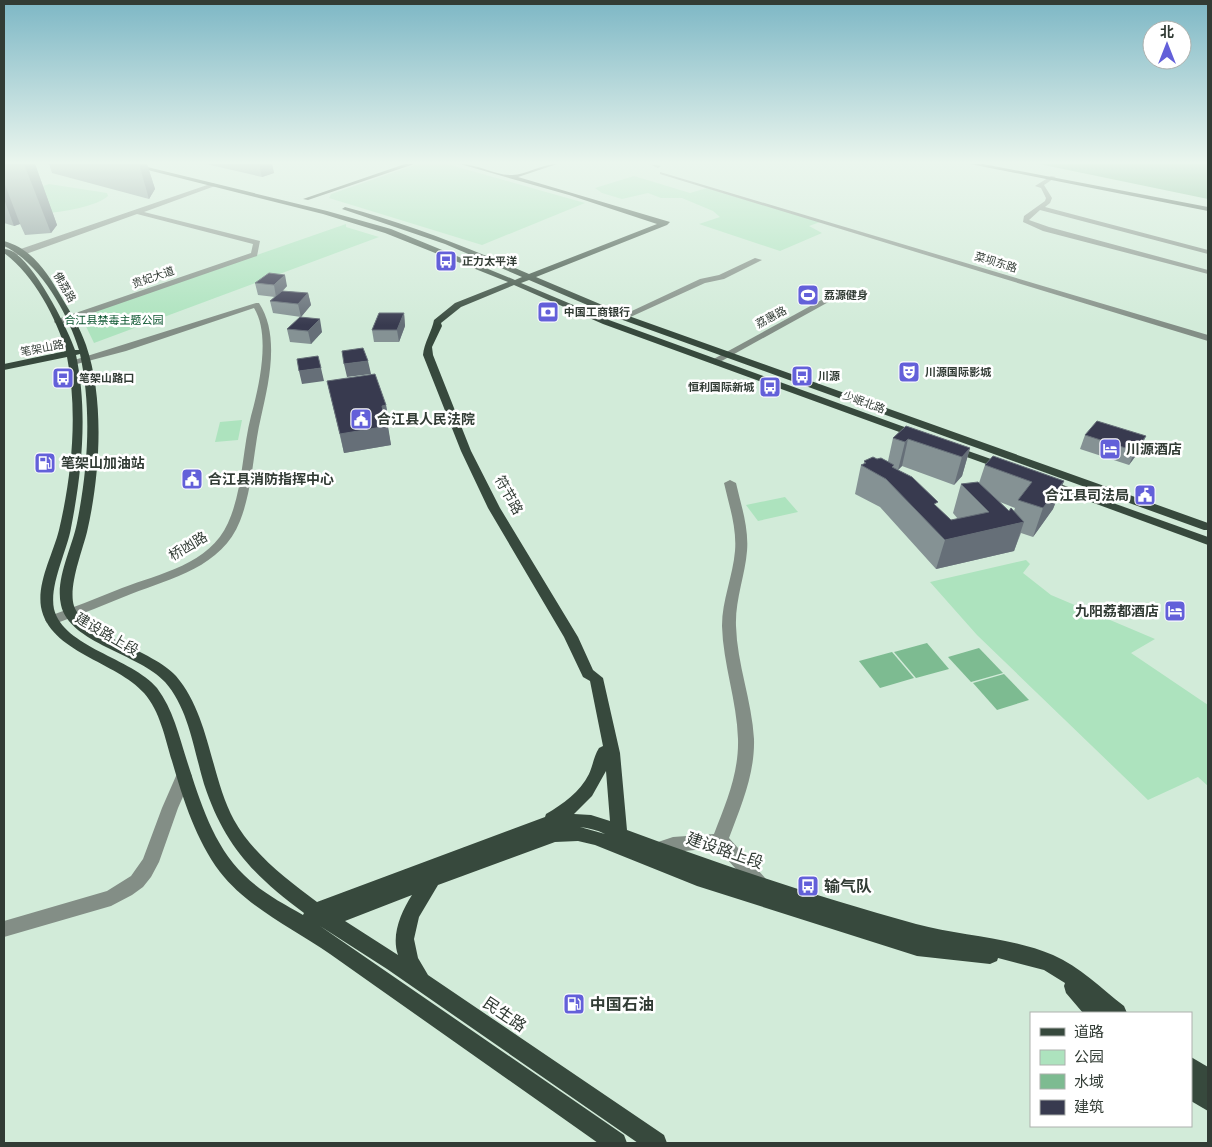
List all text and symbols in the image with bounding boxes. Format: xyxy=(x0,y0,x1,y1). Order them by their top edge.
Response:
north arrow xyxy=(1142,20,1192,70)
text: 北 xyxy=(1160,25,1174,42)
bus stop icon: 正力太平洋 xyxy=(434,249,458,273)
street label: 菜坝东路 xyxy=(973,250,1019,276)
place label: 正力太平洋 xyxy=(462,255,517,269)
street label: 贵妃大道 xyxy=(130,264,176,292)
street label: 佛荔路 xyxy=(50,270,78,305)
sports icon: 荔源健身 xyxy=(796,283,820,307)
place label: 荔源健身 xyxy=(824,289,868,303)
bank icon: 中国工商银行 xyxy=(536,300,560,324)
street label: 荔惠路 xyxy=(754,304,789,332)
place label: 中国工商银行 xyxy=(564,306,630,320)
park label: 合江县禁毒主题公园 xyxy=(65,314,164,328)
street label: 笔架山路 xyxy=(19,338,65,360)
theatre icon: 川源国际影城 xyxy=(897,360,921,384)
bus stop icon: 川源 xyxy=(790,364,814,388)
bus stop icon: 笔架山路口 xyxy=(51,366,75,390)
place label: 川源国际影城 xyxy=(925,366,992,380)
place label: 川源 xyxy=(818,370,840,384)
place label: 笔架山路口 xyxy=(79,372,134,386)
bus stop icon: 恒利国际新城 xyxy=(758,375,782,399)
place label: 恒利国际新城 xyxy=(688,381,755,395)
street label: 少岷北路 xyxy=(841,389,887,417)
public building icon: 合江县人民法院 xyxy=(349,407,373,431)
place label: 合江县人民法院 xyxy=(377,411,475,429)
hotel icon: 川源酒店 xyxy=(1098,437,1122,461)
place label: 川源酒店 xyxy=(1126,441,1182,459)
fuel station icon: 笔架山加油站 xyxy=(33,451,57,475)
place label: 笔架山加油站 xyxy=(61,455,145,473)
public building icon: 合江县消防指挥中心 xyxy=(180,467,204,491)
place label: 合江县消防指挥中心 xyxy=(208,471,334,489)
street label: 符节路 xyxy=(490,473,525,518)
public building icon: 合江县司法局 xyxy=(1133,483,1157,507)
place label: 合江县司法局 xyxy=(1045,487,1129,505)
street label: 桥凼路 xyxy=(166,529,211,565)
hotel icon: 九阳·荔都酒店 xyxy=(1163,599,1187,623)
place label: 九阳·荔都酒店 xyxy=(1075,603,1159,621)
street label: 建设路上段 xyxy=(72,610,141,660)
street label: 建设路上段 xyxy=(683,829,765,874)
bus stop icon: 输气队 xyxy=(796,874,820,898)
place label: 输气队 xyxy=(824,878,872,898)
fuel station icon: 中国石油 xyxy=(562,992,586,1016)
street label: 民生路 xyxy=(478,994,529,1037)
place label: 中国石油 xyxy=(590,996,654,1016)
legend xyxy=(1030,1012,1192,1127)
text: 道路 xyxy=(1074,1024,1104,1043)
text: 公园 xyxy=(1074,1049,1104,1068)
text: 水域 xyxy=(1074,1074,1104,1093)
text: 建筑 xyxy=(1074,1099,1104,1118)

